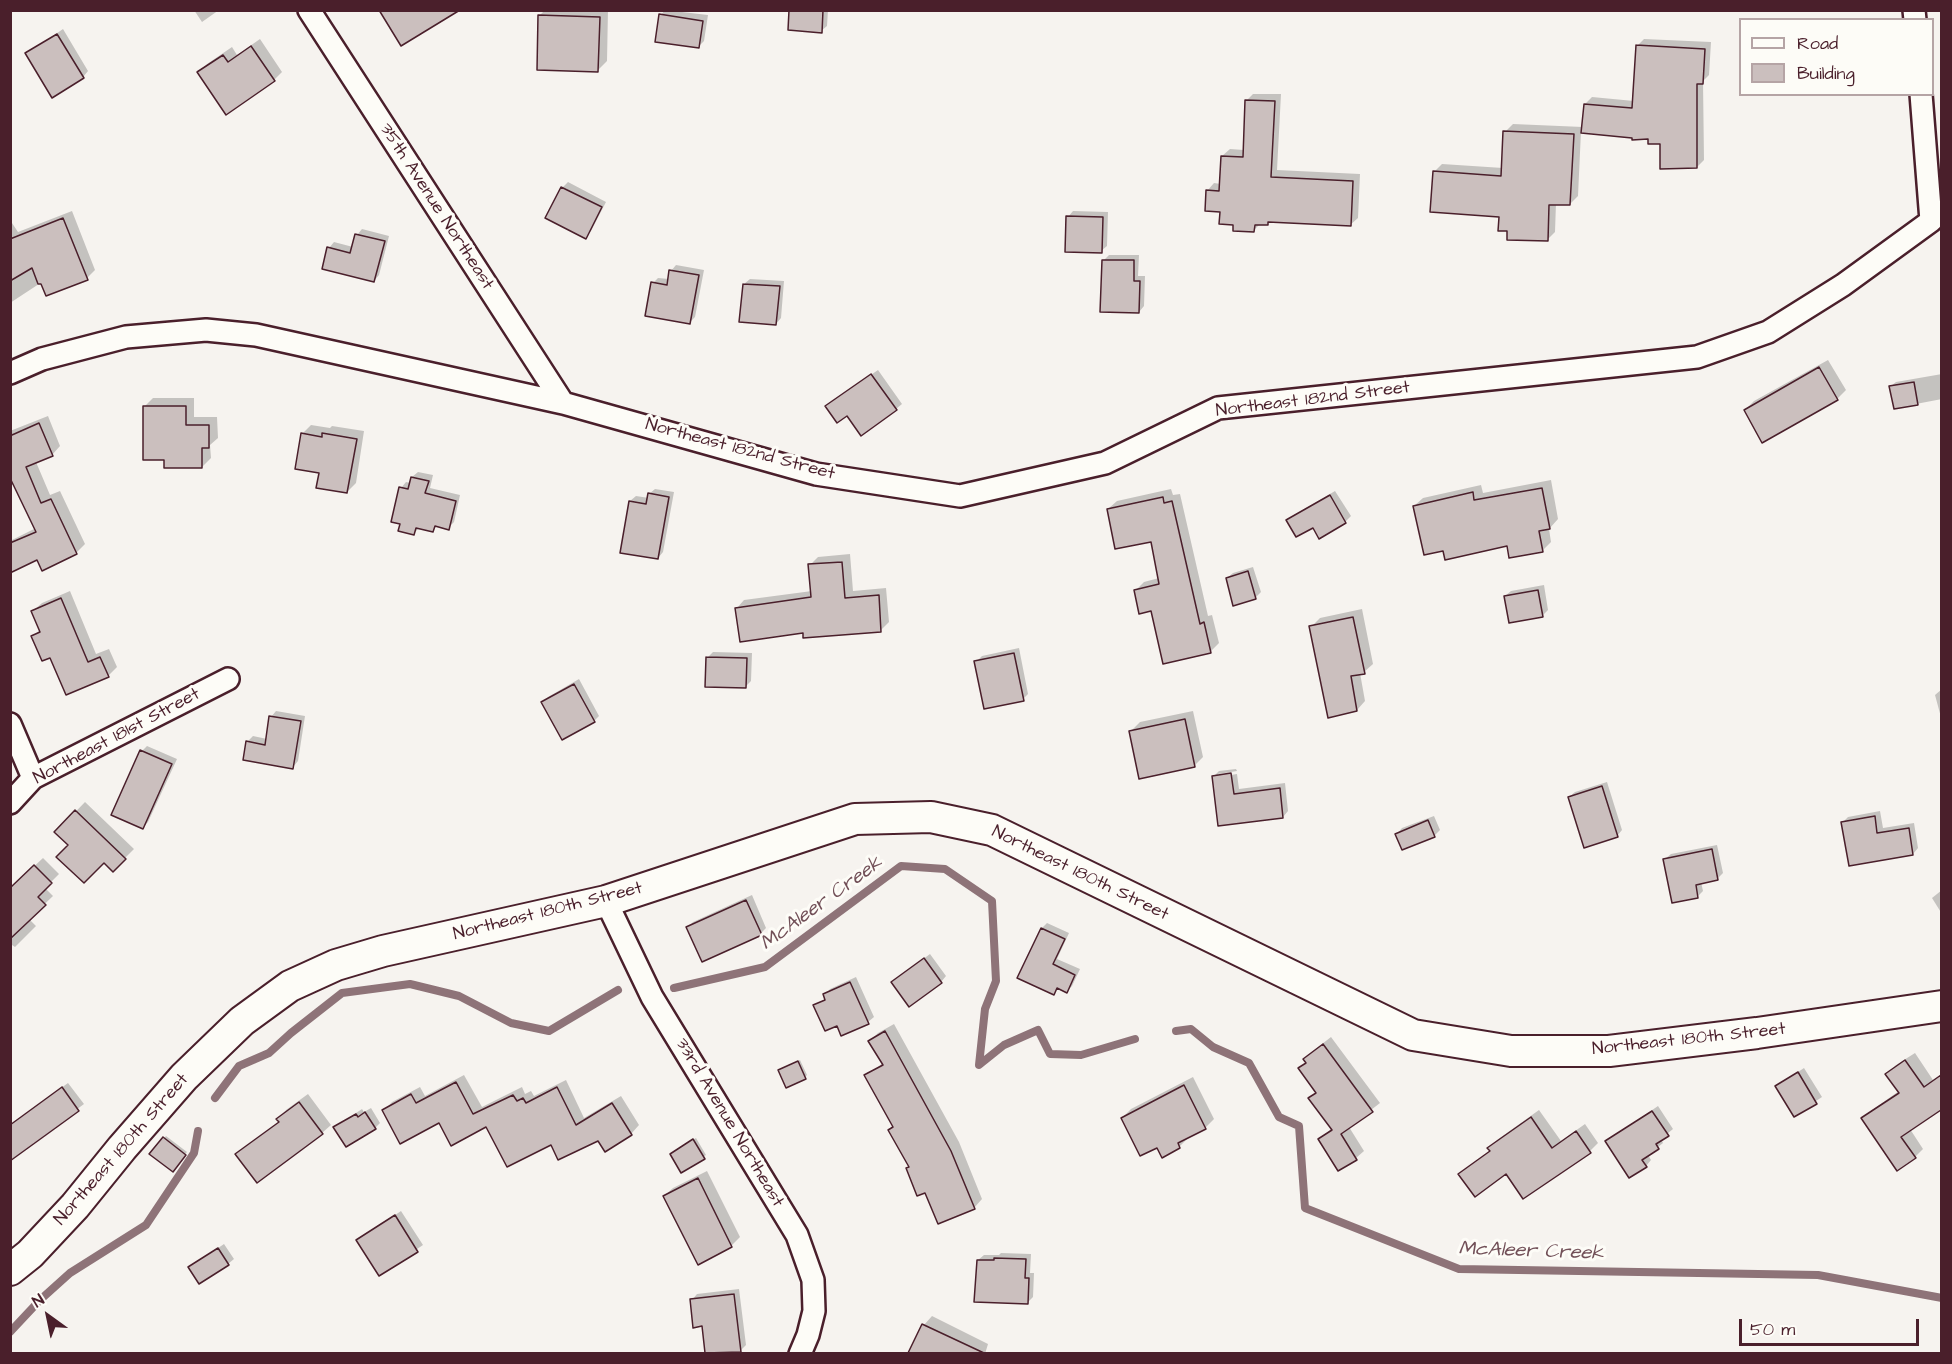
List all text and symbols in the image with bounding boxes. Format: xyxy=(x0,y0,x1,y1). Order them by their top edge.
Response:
legend xyxy=(1739,18,1934,96)
text: Road xyxy=(1797,31,1838,56)
text: Building xyxy=(1797,61,1855,86)
street label: 35th Avenue Northeast xyxy=(374,120,498,294)
street label: Northeast 182nd Street xyxy=(1215,377,1411,423)
street label: Northeast 182nd Street xyxy=(643,414,837,486)
street label: Northeast 181st Street xyxy=(30,684,204,790)
street label: Northeast 180th Street xyxy=(988,822,1172,926)
water label: McAleer Creek xyxy=(756,852,888,956)
street label: Northeast 180th Street xyxy=(451,878,645,946)
street label: Northeast 180th Street xyxy=(1591,1019,1787,1061)
street label: 33rd Avenue Northeast xyxy=(670,1035,788,1211)
street label: Northeast 180th Street xyxy=(50,1070,194,1230)
water label: McAleer Creek xyxy=(1458,1237,1604,1267)
north arrow xyxy=(18,1286,78,1346)
text: N xyxy=(28,1289,48,1313)
scale bar xyxy=(1742,1307,1922,1345)
text: 50 m xyxy=(1750,1317,1795,1342)

